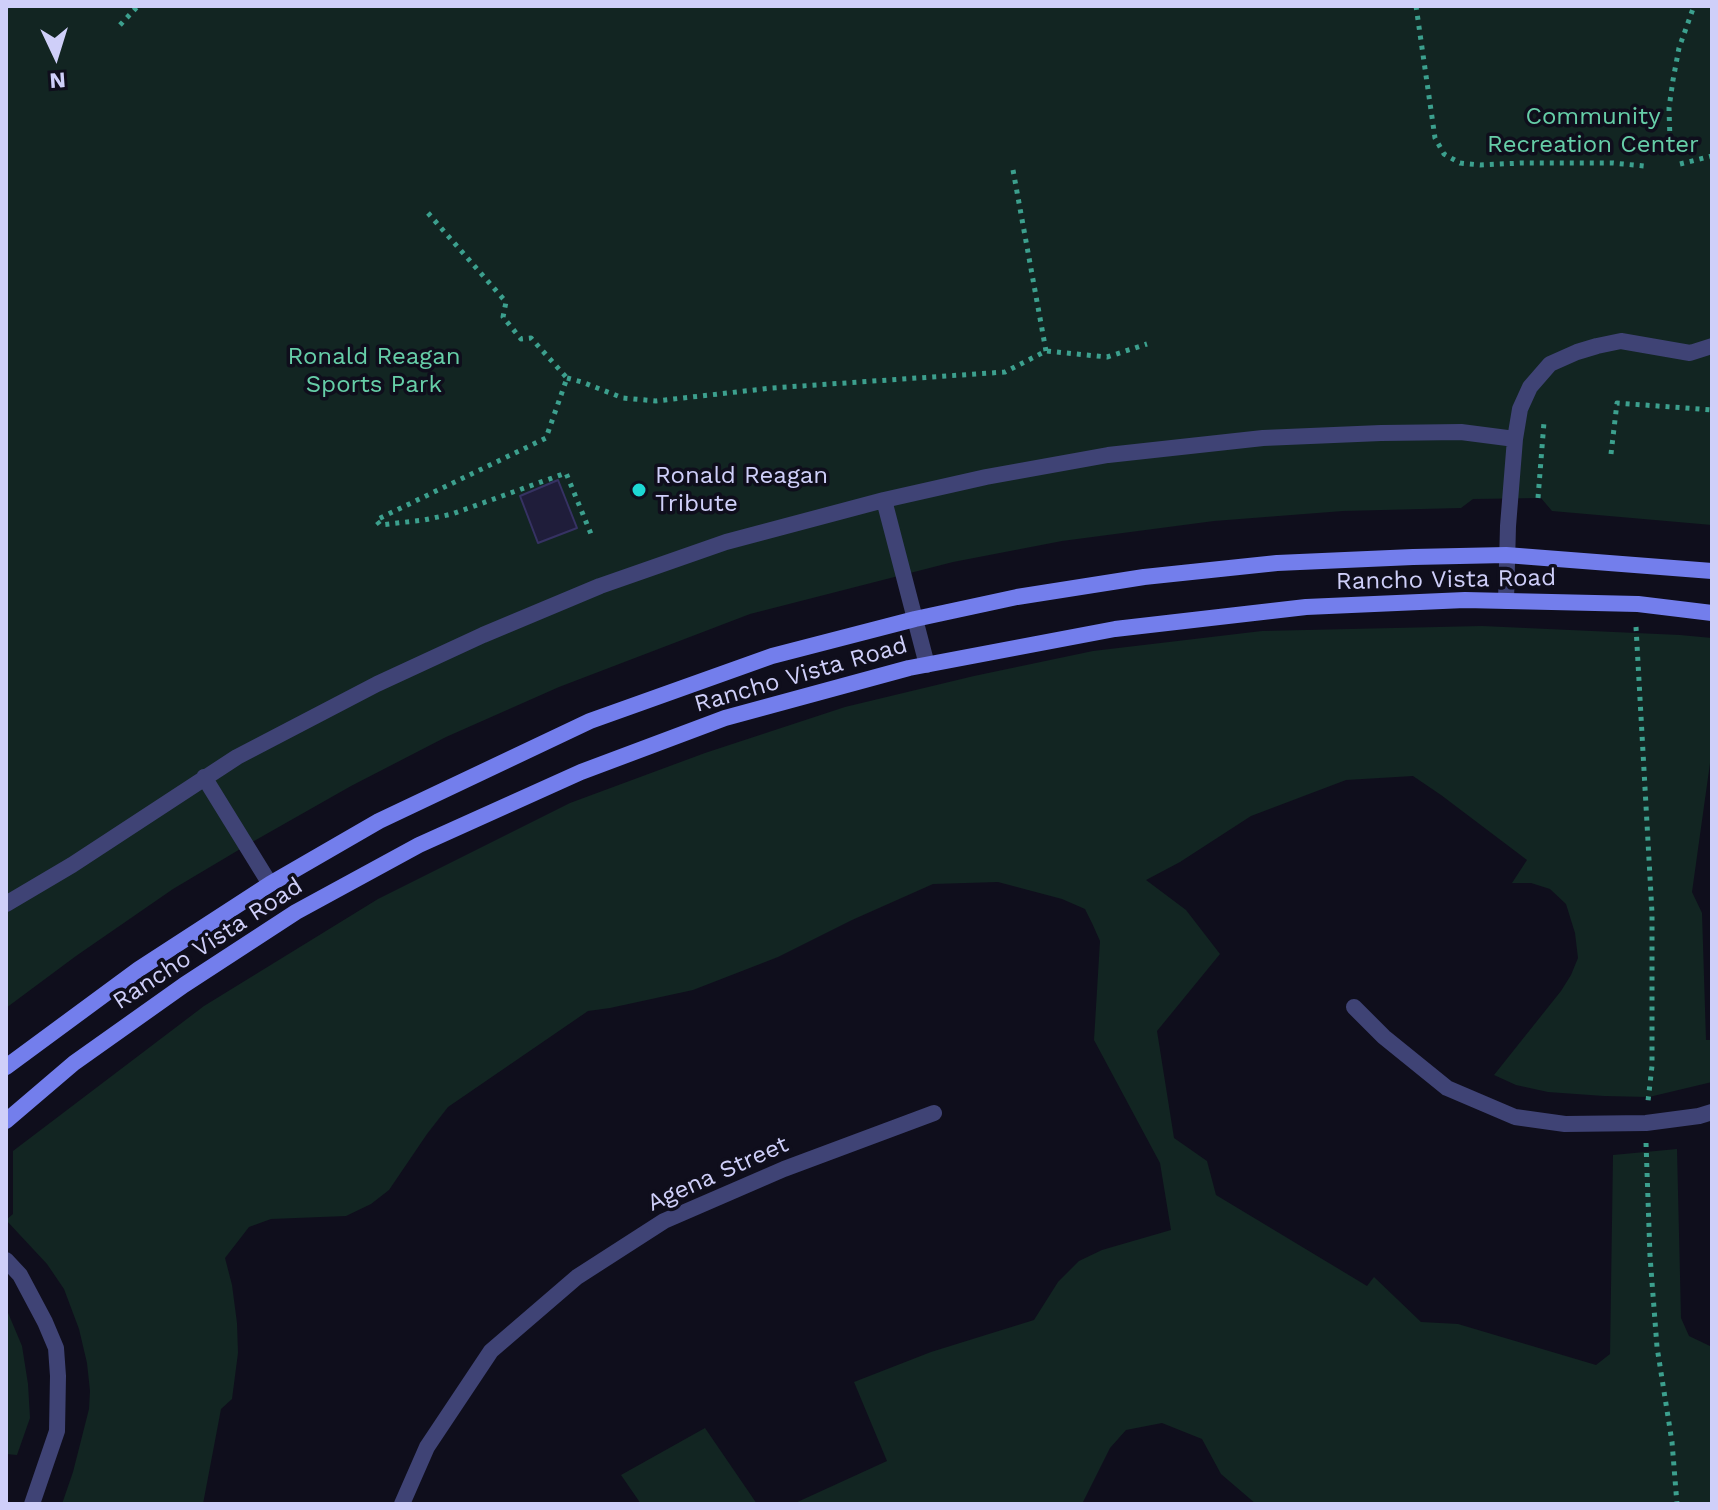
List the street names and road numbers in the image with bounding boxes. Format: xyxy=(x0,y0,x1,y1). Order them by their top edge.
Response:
street label: Rancho Vista Road xyxy=(1336,564,1556,596)
street label: Rancho Vista Road xyxy=(691,631,911,719)
street label: Rancho Vista Road xyxy=(108,872,308,1016)
street label: Agena Street xyxy=(643,1130,793,1218)

